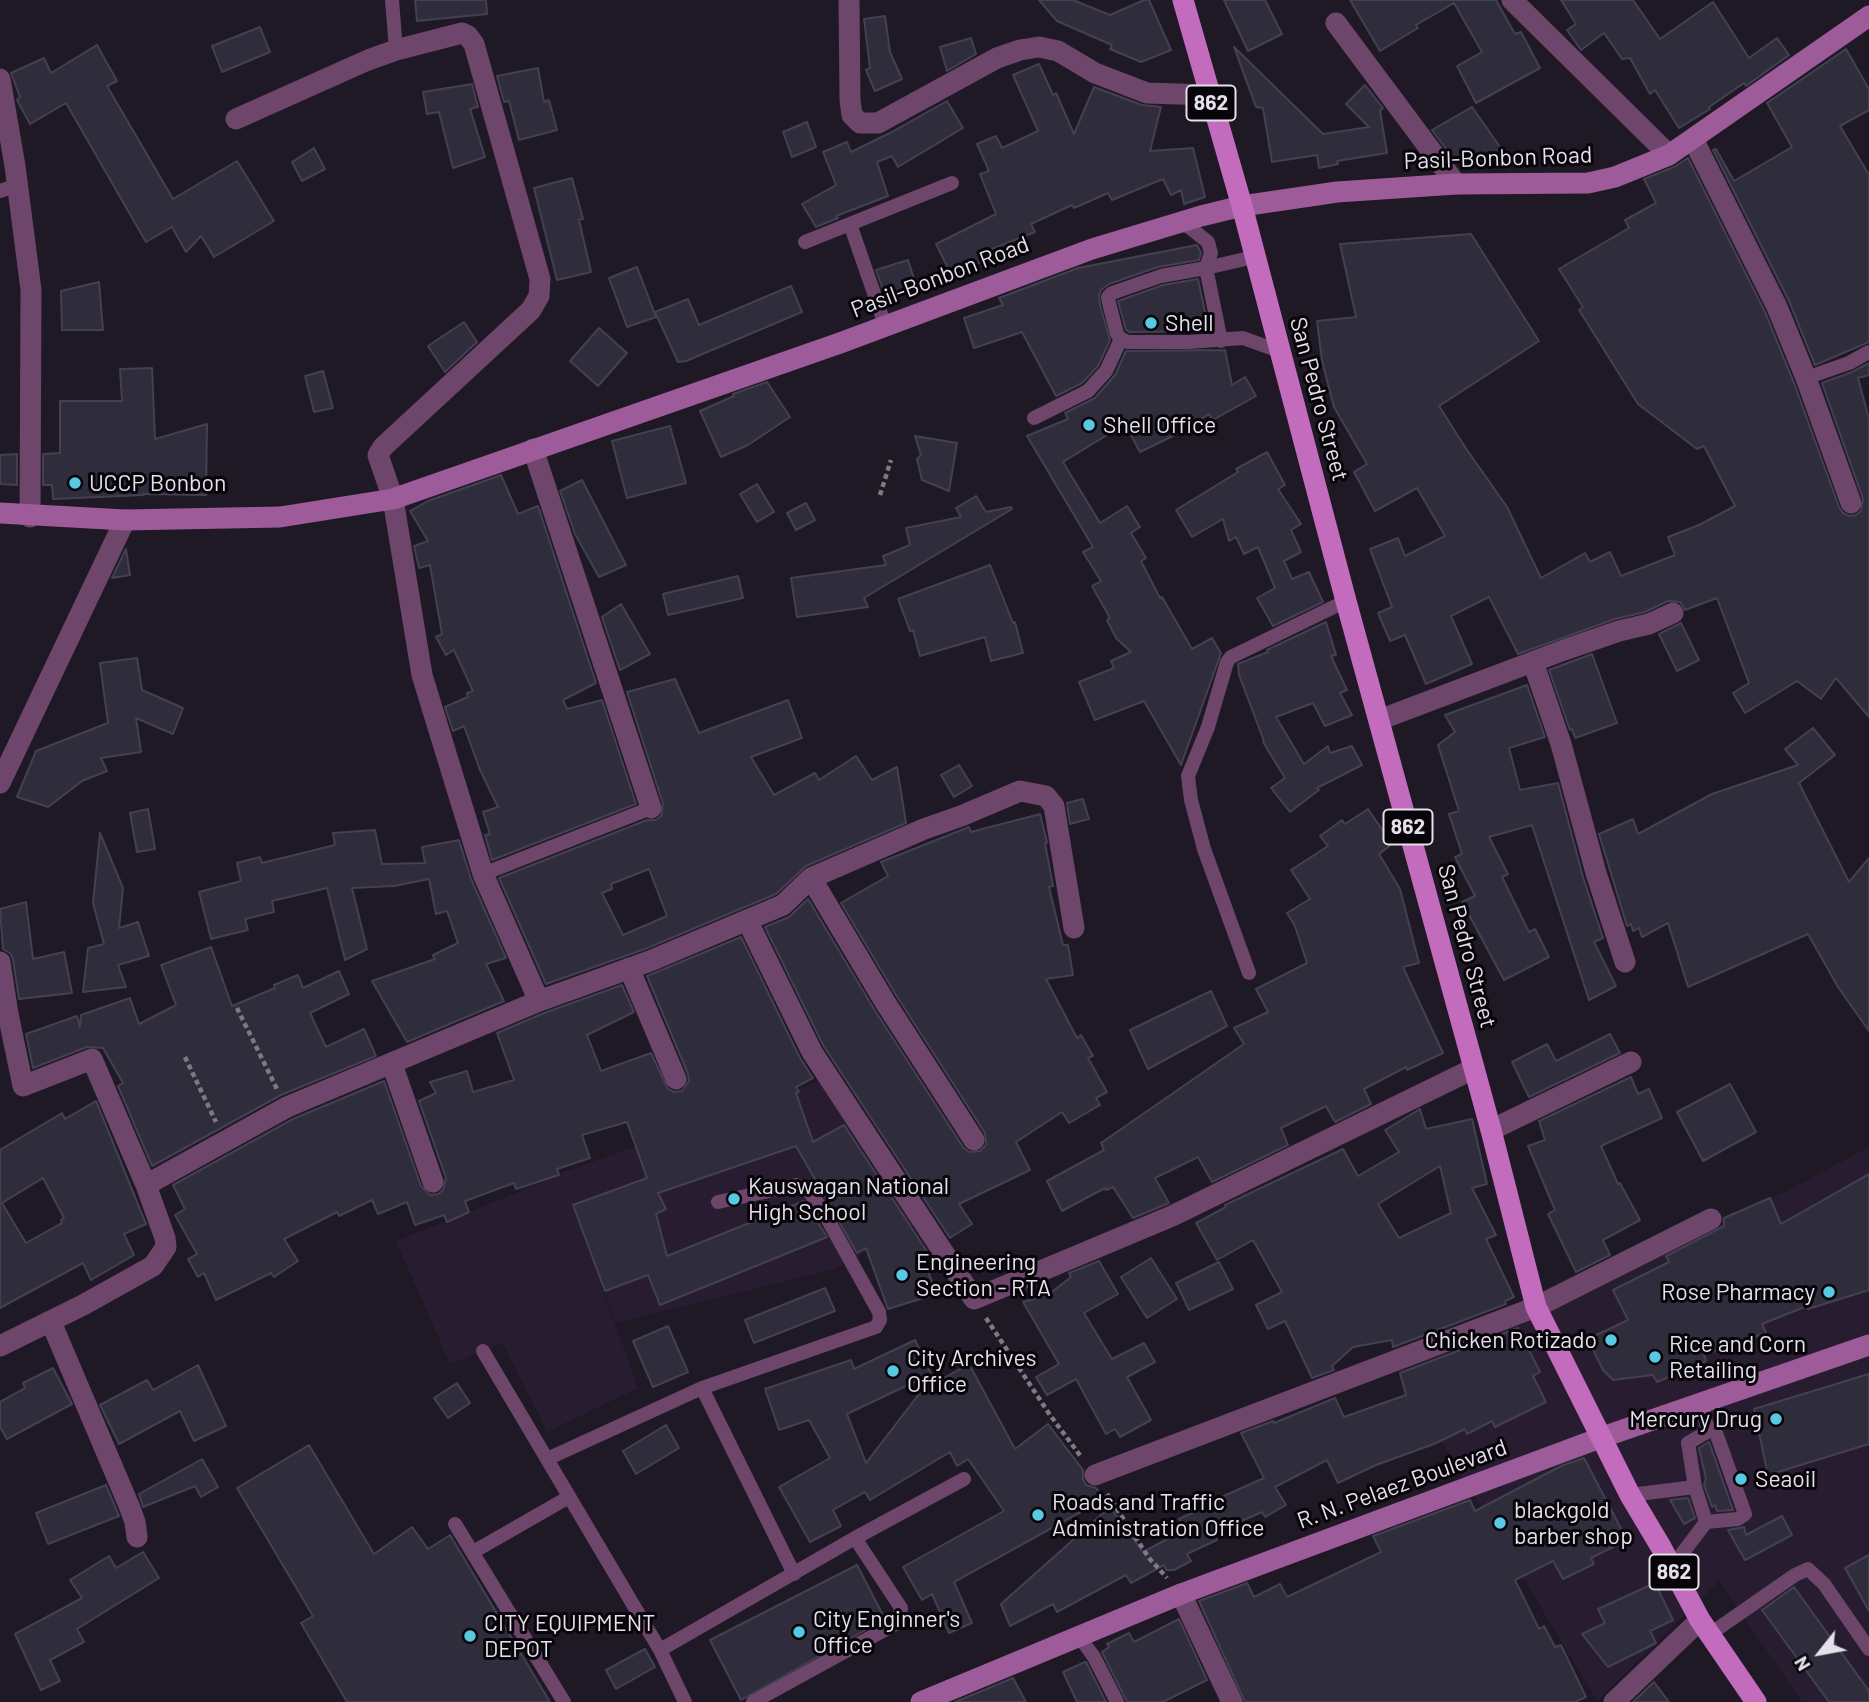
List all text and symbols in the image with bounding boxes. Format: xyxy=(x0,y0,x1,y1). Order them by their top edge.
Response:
road number: 862 xyxy=(1186,86,1236,120)
street label: Pasil-Bonbon Road xyxy=(1403,141,1593,175)
street label: Pasil-Bonbon Road xyxy=(847,230,1033,324)
place label: Shell xyxy=(1165,309,1214,337)
street label: San Pedro Street xyxy=(1284,314,1354,484)
marker: Shell xyxy=(1143,315,1159,331)
place label: Shell Office xyxy=(1103,411,1216,439)
marker: Shell Office xyxy=(1081,417,1097,433)
place label: UCCP Bonbon xyxy=(89,469,226,497)
marker: UCCP Bonbon xyxy=(67,475,83,491)
road number: 862 xyxy=(1384,810,1432,844)
street label: San Pedro Street xyxy=(1432,861,1502,1031)
place label: Kauswagan National High School xyxy=(748,1172,949,1226)
marker: Kauswagan National High School xyxy=(726,1191,742,1207)
place label: Engineering Section - RTA xyxy=(916,1248,1051,1302)
marker: Engineering Section - RTA xyxy=(894,1267,910,1283)
place label: Rose Pharmacy xyxy=(1661,1278,1815,1306)
marker: Rose Pharmacy xyxy=(1821,1284,1837,1300)
place label: Chicken Rotizado xyxy=(1425,1326,1597,1354)
place label: Rice and Corn Retailing xyxy=(1669,1330,1806,1384)
marker: Chicken Rotizado xyxy=(1603,1332,1619,1348)
place label: City Archives Office xyxy=(907,1344,1036,1398)
marker: Rice and Corn Retailing xyxy=(1647,1349,1663,1365)
marker: City Archives Office xyxy=(885,1363,901,1379)
place label: Mercury Drug xyxy=(1629,1405,1762,1433)
marker: Mercury Drug xyxy=(1768,1411,1784,1427)
street label: R. N. Pelaez Boulevard xyxy=(1293,1433,1511,1535)
place label: Seaoil xyxy=(1755,1465,1816,1493)
marker: Seaoil xyxy=(1733,1471,1749,1487)
place label: Roads and Traffic Administration Office xyxy=(1052,1488,1265,1542)
place label: blackgold barber shop xyxy=(1514,1496,1633,1550)
marker: Roads and Traffic Administration Office xyxy=(1030,1507,1046,1523)
marker: blackgold barber shop xyxy=(1492,1515,1508,1531)
road number: 862 xyxy=(1650,1554,1698,1590)
place label: City Enginner's Office xyxy=(813,1605,960,1659)
place label: CITY EQUIPMENT DEPOT xyxy=(484,1609,655,1663)
north arrow xyxy=(1785,1618,1855,1688)
marker: City Enginner's Office xyxy=(791,1624,807,1640)
marker: CITY EQUIPMENT DEPOT xyxy=(462,1628,478,1644)
text: N xyxy=(1788,1653,1815,1675)

